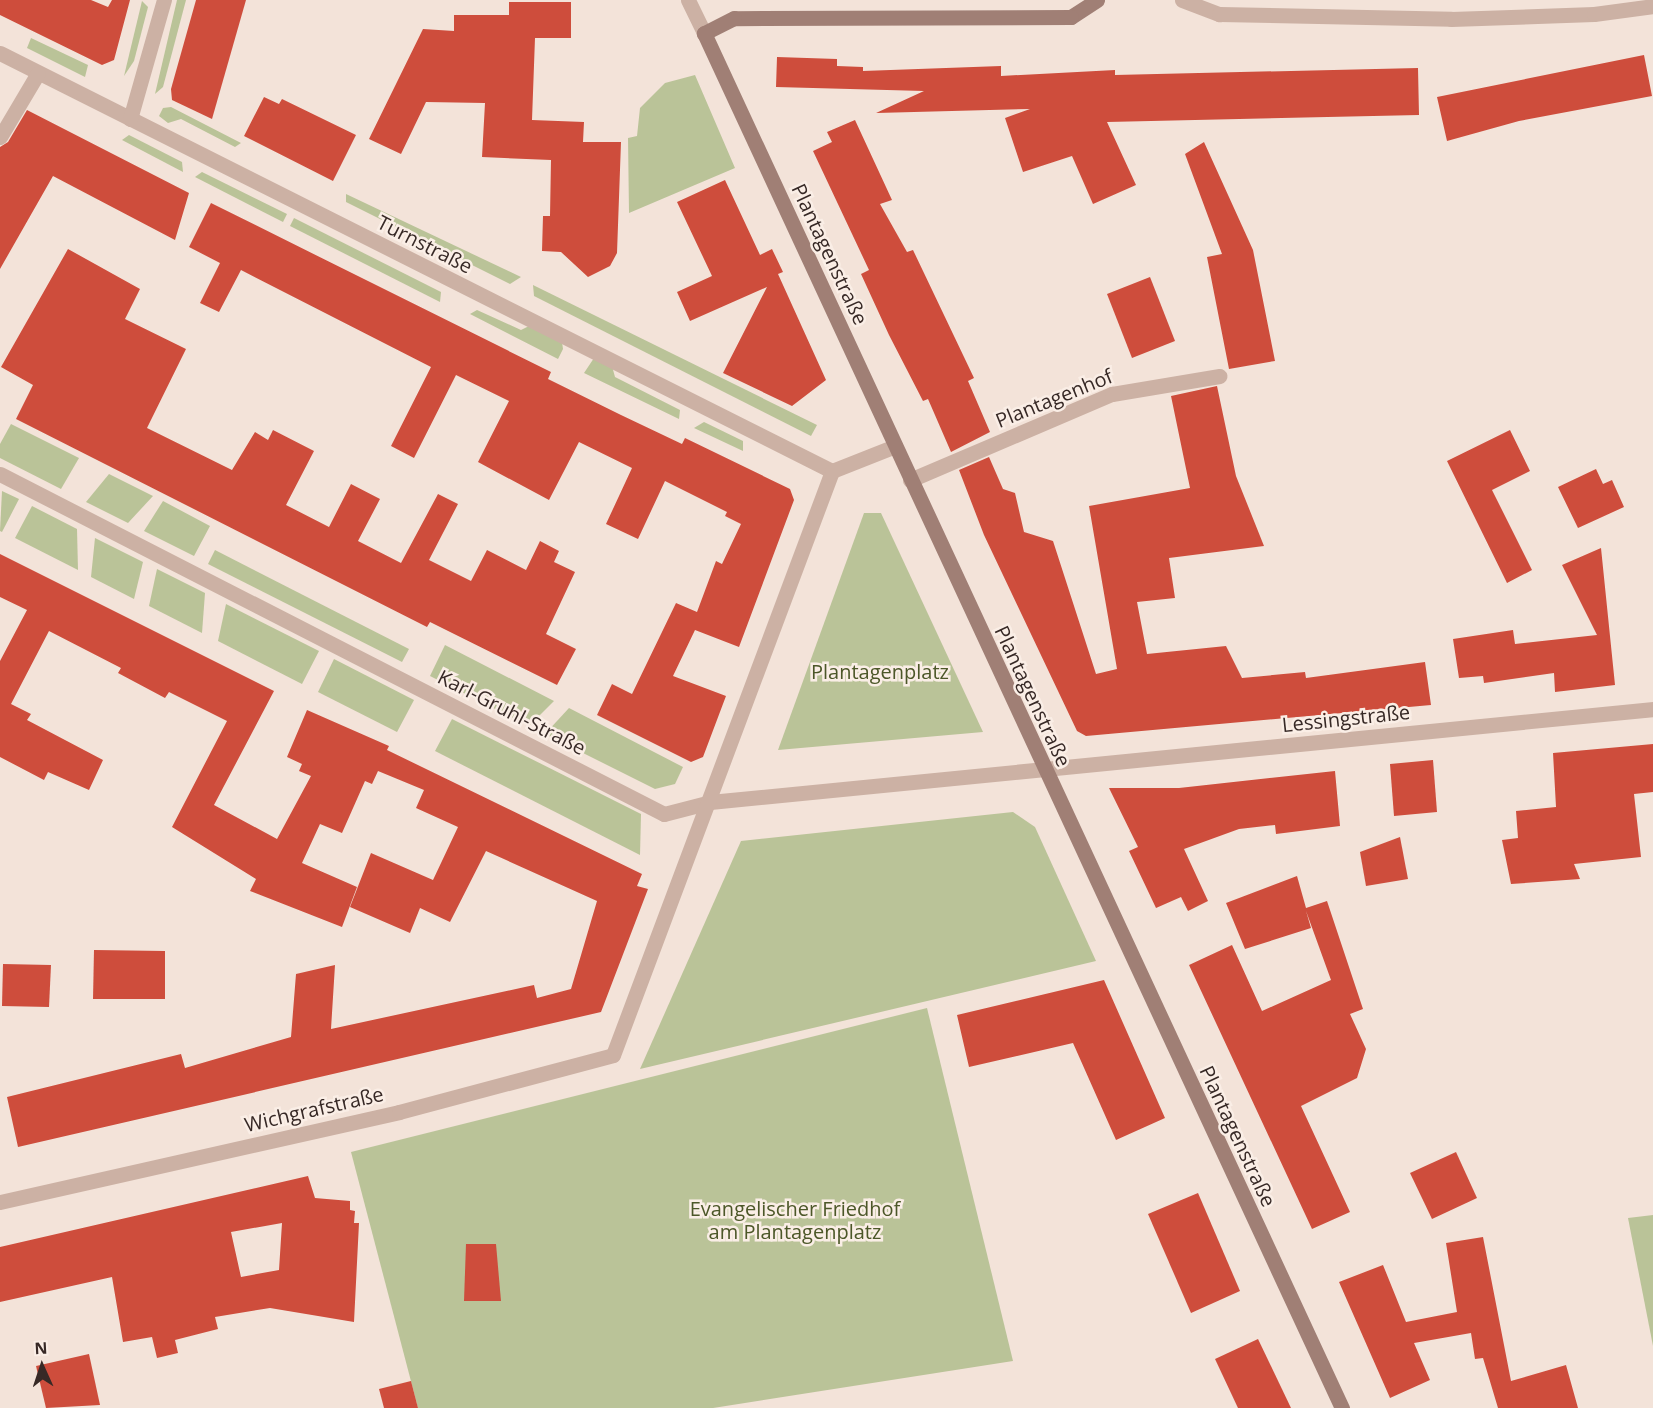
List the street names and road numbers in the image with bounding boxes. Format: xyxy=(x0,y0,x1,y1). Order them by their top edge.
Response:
street label: Plantagenstraße xyxy=(787,180,873,328)
street label: Turnstraße xyxy=(374,210,476,278)
street label: Plantagenhof xyxy=(992,364,1116,432)
street label: Plantagenstraße xyxy=(990,622,1076,770)
street label: Karl-Gruhl-Straße xyxy=(434,664,590,760)
street label: Lessingstraße xyxy=(1281,699,1411,737)
street label: Plantagenstraße xyxy=(1195,1062,1281,1210)
street label: Wichgrafstraße xyxy=(242,1081,386,1137)

